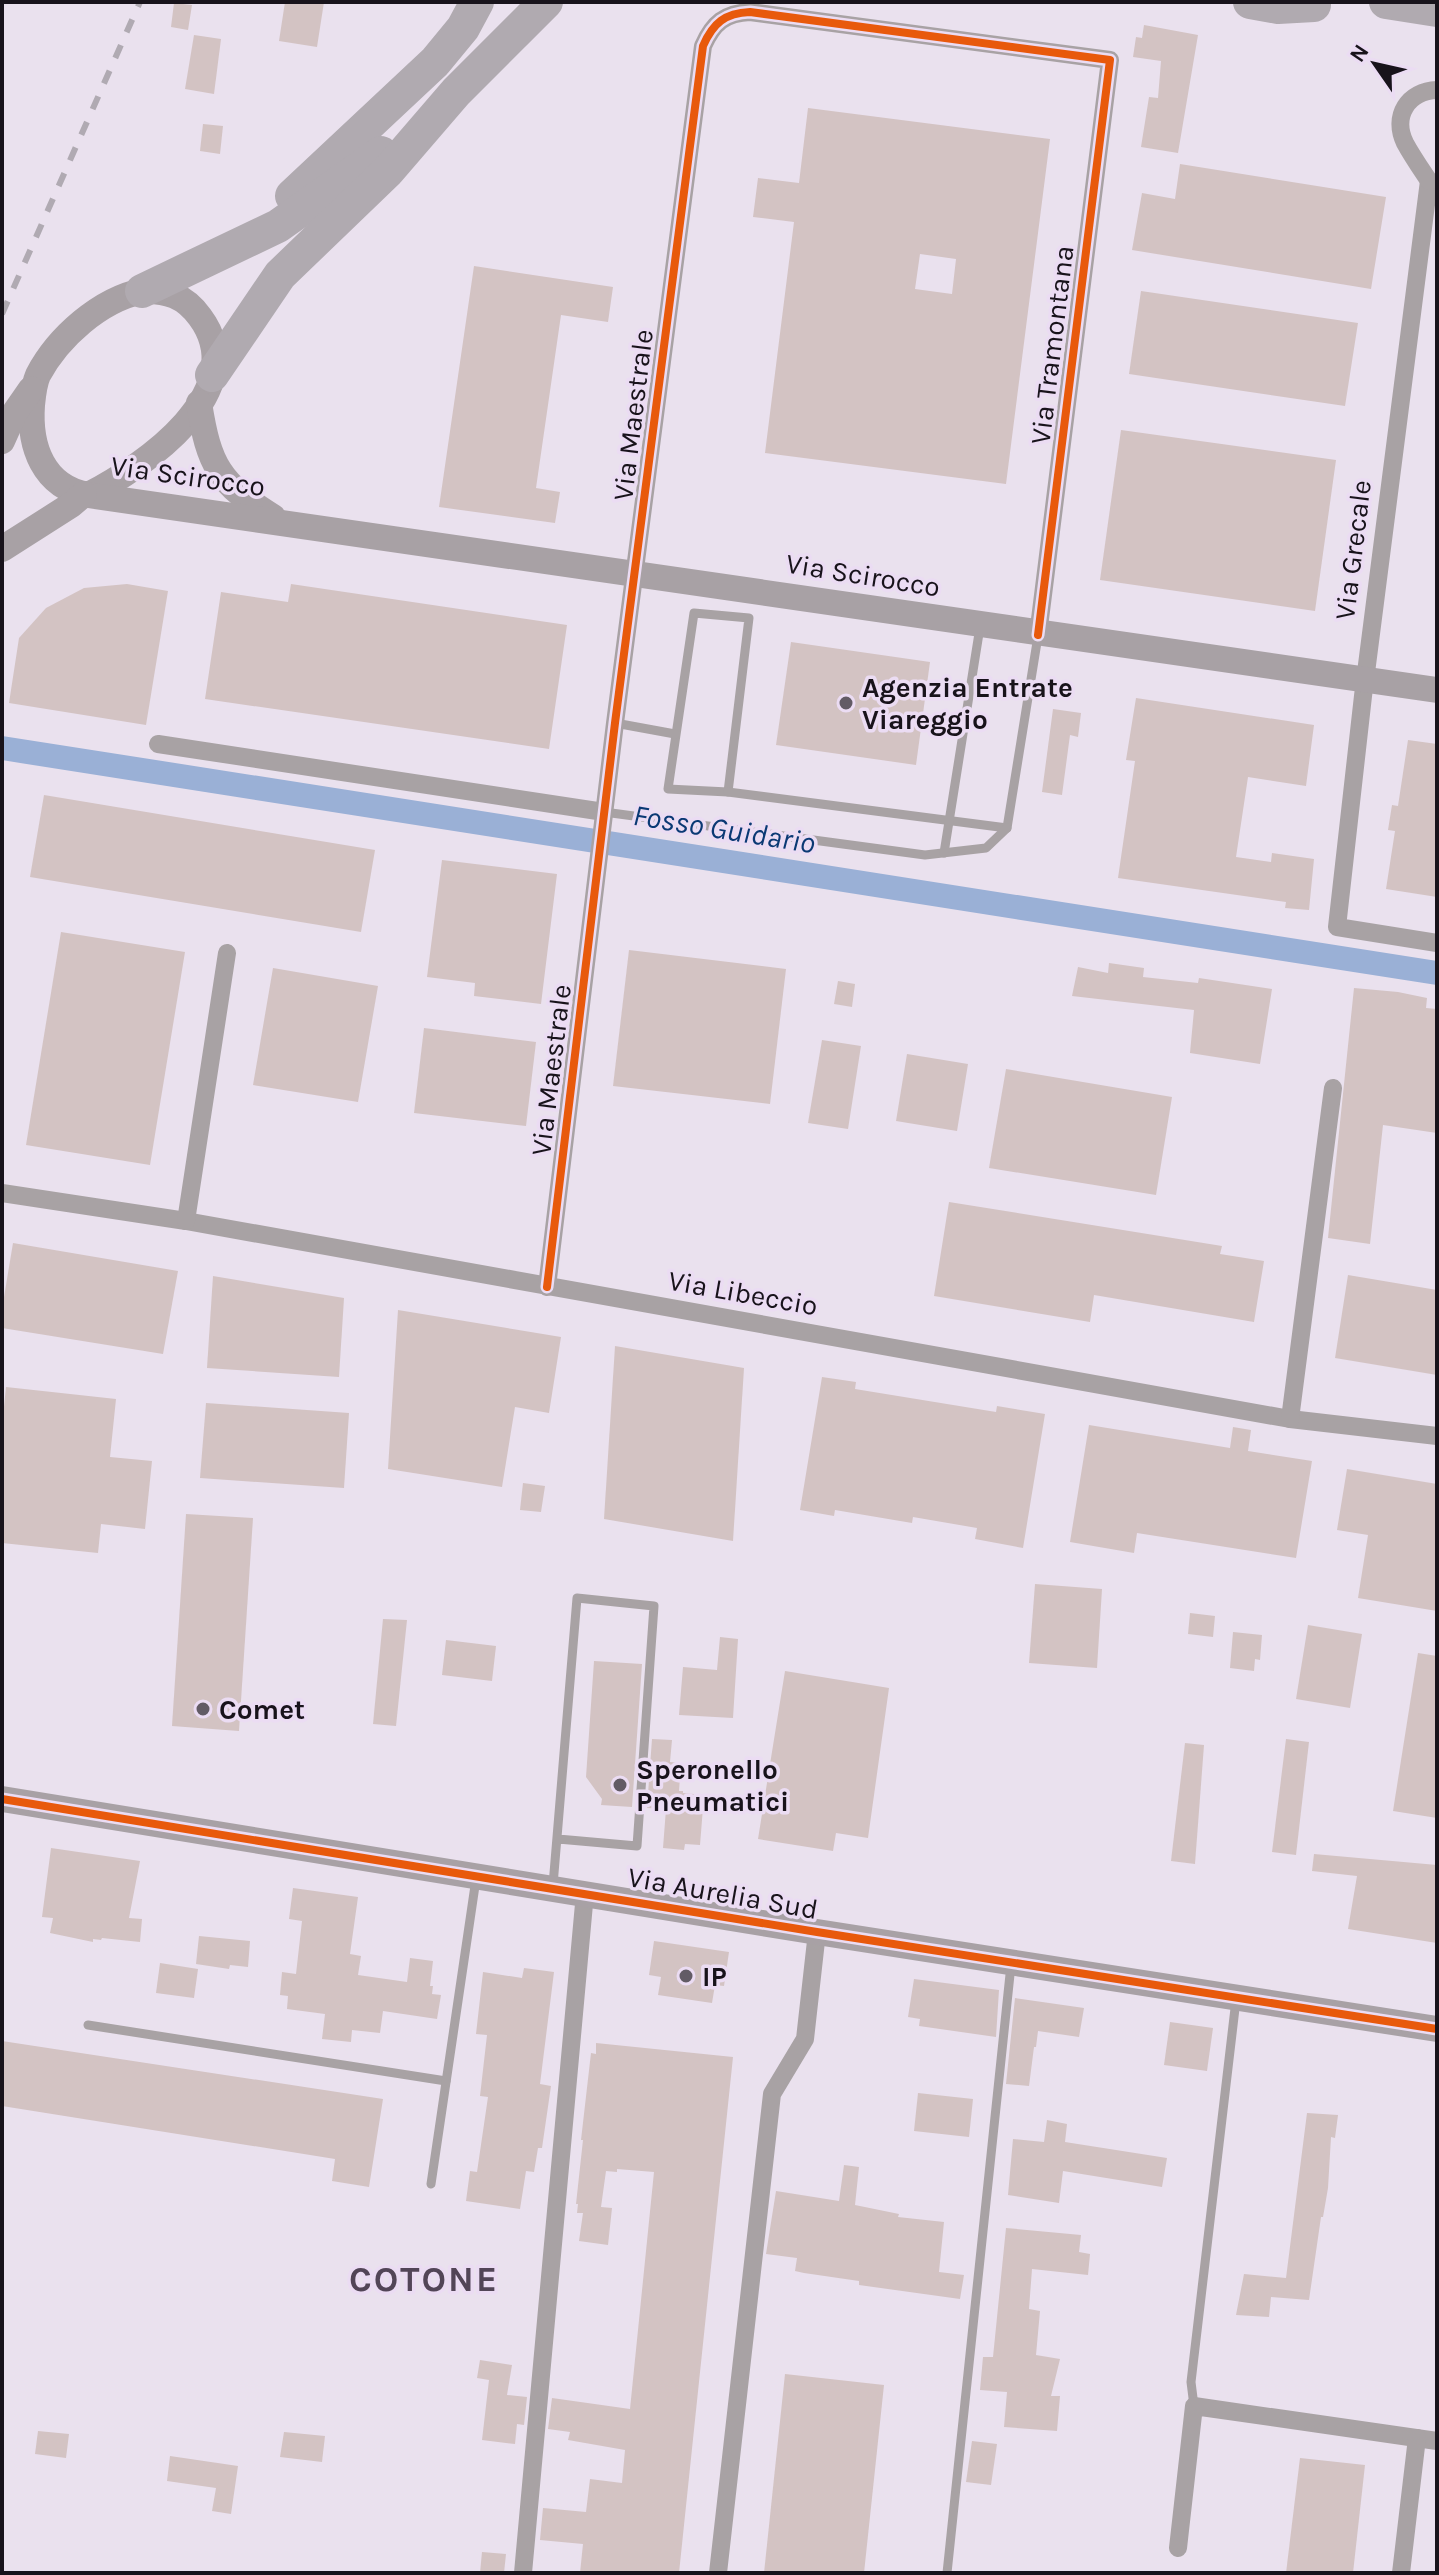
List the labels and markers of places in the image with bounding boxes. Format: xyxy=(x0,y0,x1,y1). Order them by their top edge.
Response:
place label: Agenzia Entrate Viareggio xyxy=(862,671,1073,736)
marker: Agenzia Entrate Viareggio xyxy=(837,694,855,712)
place label: Comet xyxy=(219,1693,305,1726)
marker: Comet xyxy=(194,1700,212,1718)
place label: Speronello Pneumatici xyxy=(636,1753,789,1818)
marker: Speronello Pneumatici xyxy=(611,1776,629,1794)
place label: IP xyxy=(702,1960,727,1993)
marker: IP xyxy=(677,1967,695,1985)

